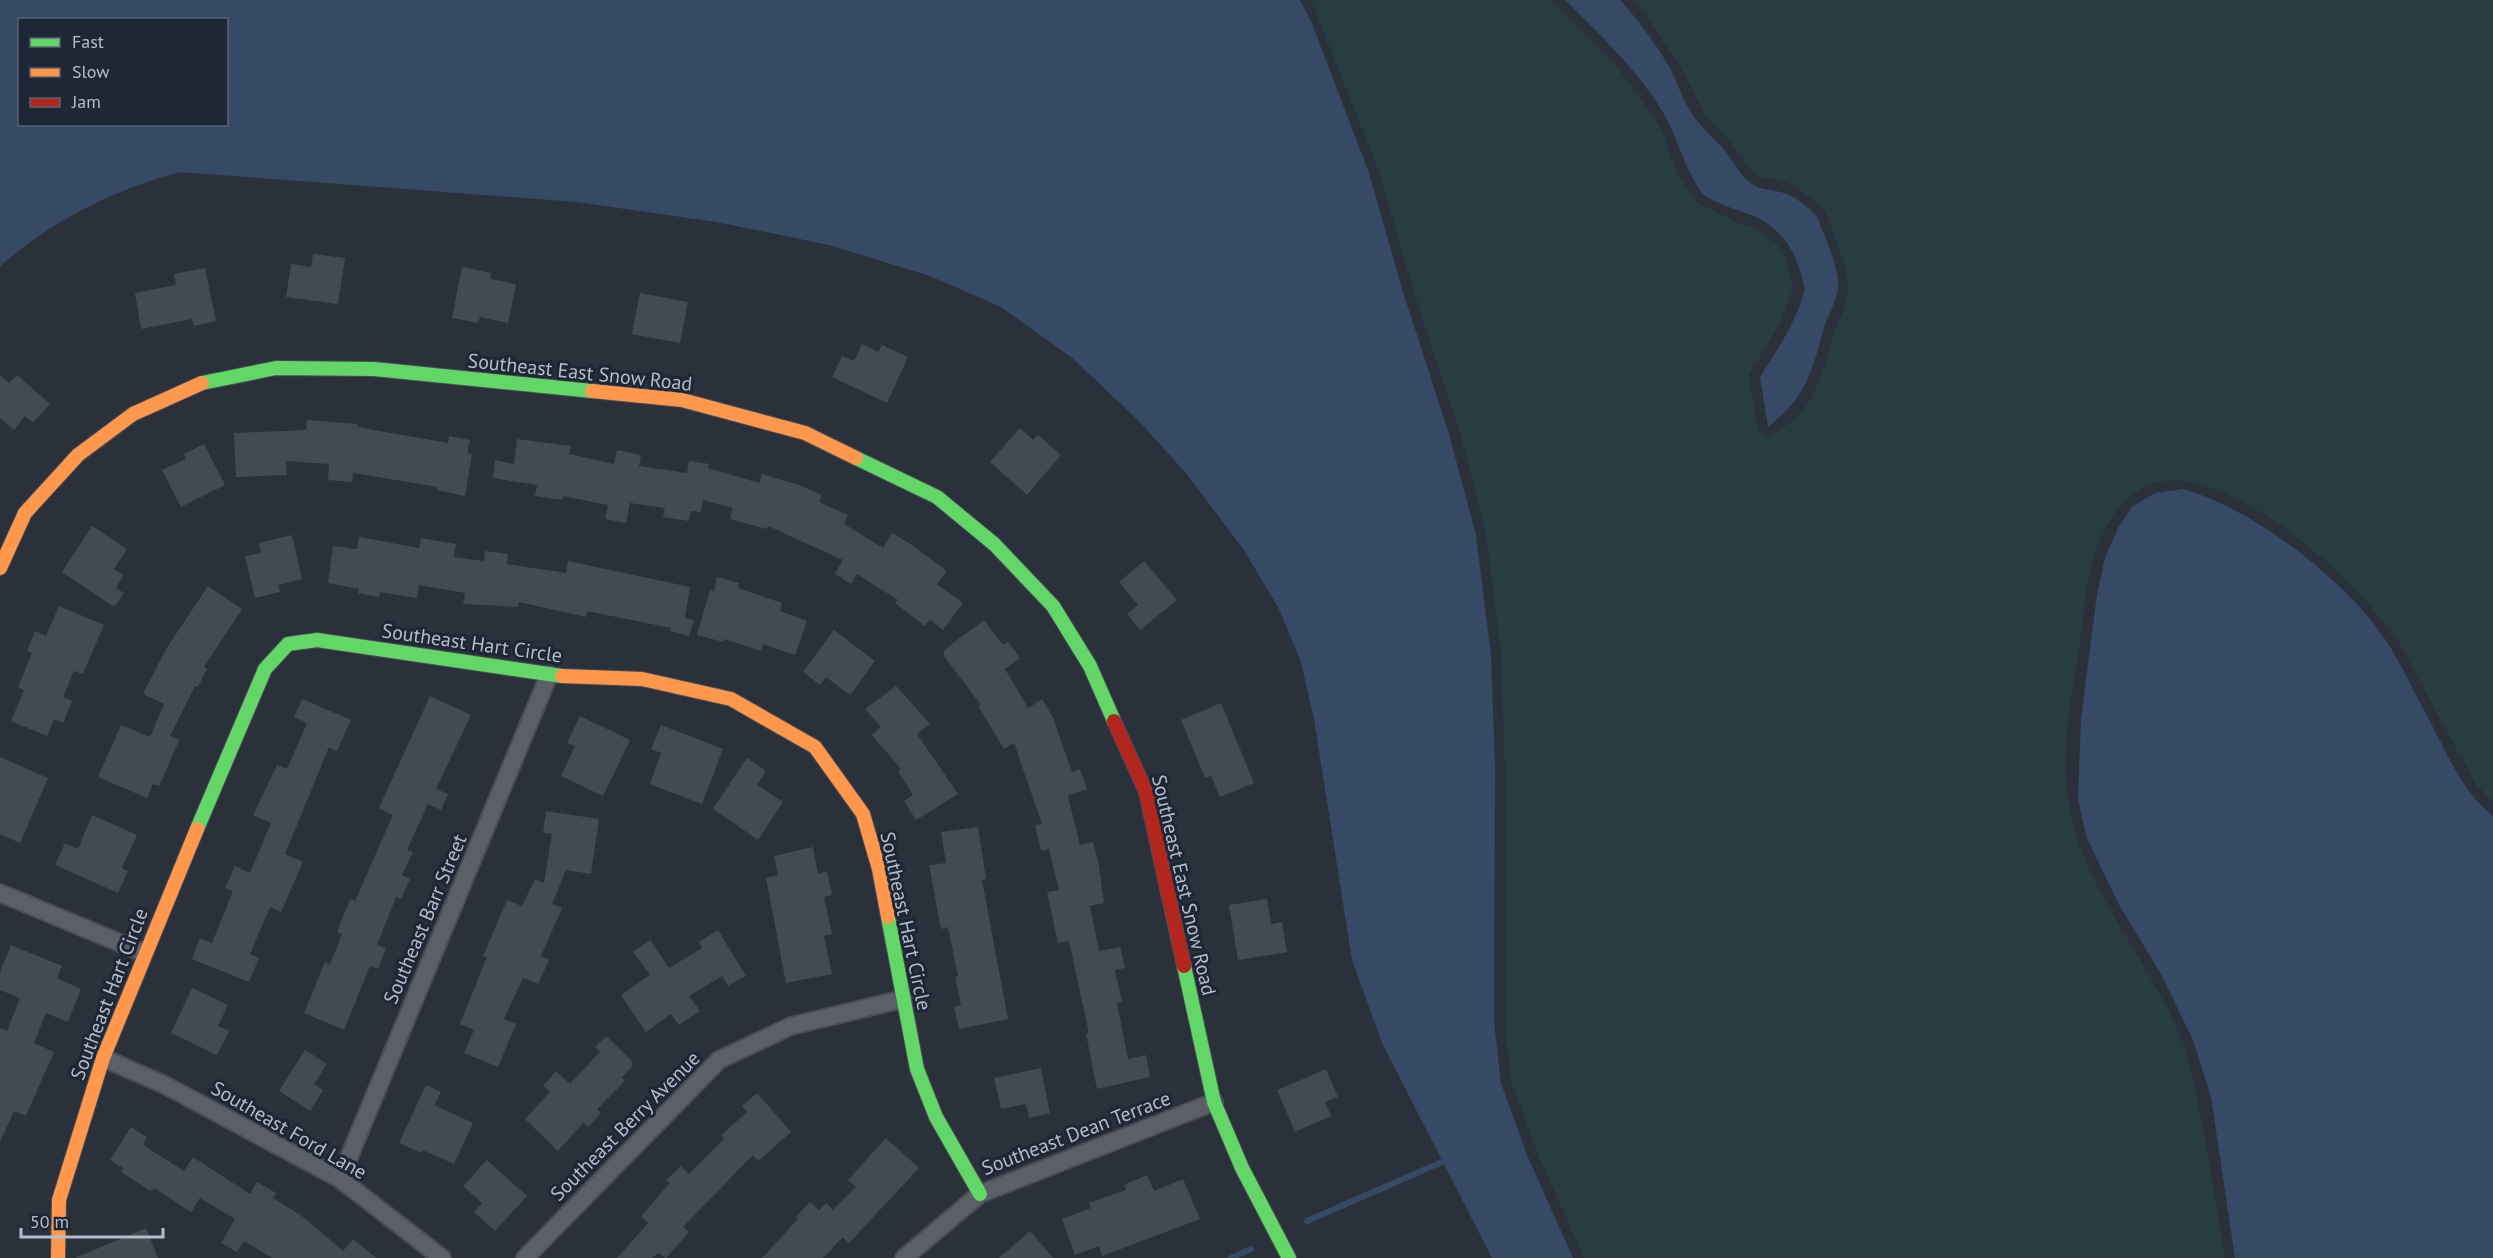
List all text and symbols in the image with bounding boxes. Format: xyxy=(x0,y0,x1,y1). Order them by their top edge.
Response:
legend xyxy=(18,18,228,126)
text: Fast xyxy=(72,30,104,53)
text: Slow xyxy=(72,60,110,83)
text: Jam xyxy=(71,90,101,113)
street label: Southeast East Snow Road xyxy=(466,347,694,397)
street label: Southeast Hart Circle xyxy=(380,617,564,669)
street label: Southeast East Snow Road xyxy=(1146,772,1222,998)
street label: Southeast Hart Circle xyxy=(874,829,938,1013)
street label: Southeast Barr Street xyxy=(377,830,473,1008)
street label: Southeast Hart Circle xyxy=(64,904,154,1084)
street label: Southeast Berry Avenue xyxy=(545,1046,705,1206)
street label: Southeast Ford Lane xyxy=(207,1075,371,1185)
street label: Southeast Dean Terrace xyxy=(978,1085,1174,1181)
scale bar xyxy=(21,1201,164,1239)
text: 50 m xyxy=(30,1210,69,1233)

